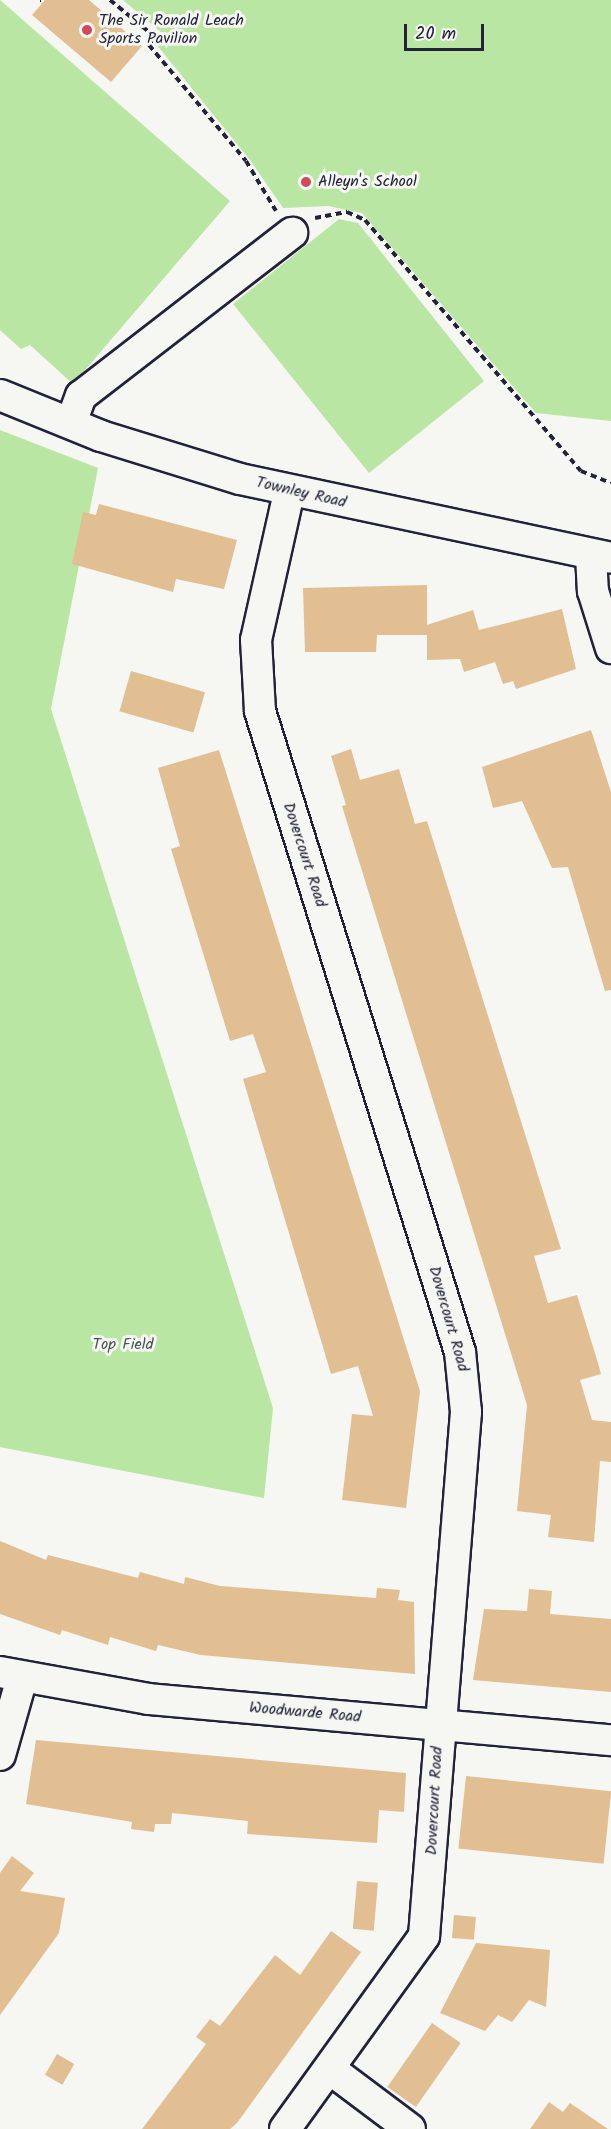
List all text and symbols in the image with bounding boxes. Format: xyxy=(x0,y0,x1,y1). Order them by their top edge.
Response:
place label: The Sir Ronald Leach Sports Pavilion xyxy=(99,11,244,49)
scale bar xyxy=(407,12,486,50)
text: 20 m xyxy=(415,20,456,49)
marker: The Sir Ronald Leach Sports Pavilion xyxy=(80,23,94,37)
place label: Alleyn's School xyxy=(318,172,417,192)
marker: Alleyn's School xyxy=(299,175,313,189)
street label: Townley Road xyxy=(254,473,348,513)
street label: Dovercourt Road xyxy=(278,800,330,910)
street label: Dovercourt Road xyxy=(424,1264,472,1374)
park label: Top Field xyxy=(92,1335,154,1355)
street label: Woodwarde Road xyxy=(248,1699,362,1727)
street label: Dovercourt Road xyxy=(423,1746,447,1856)

